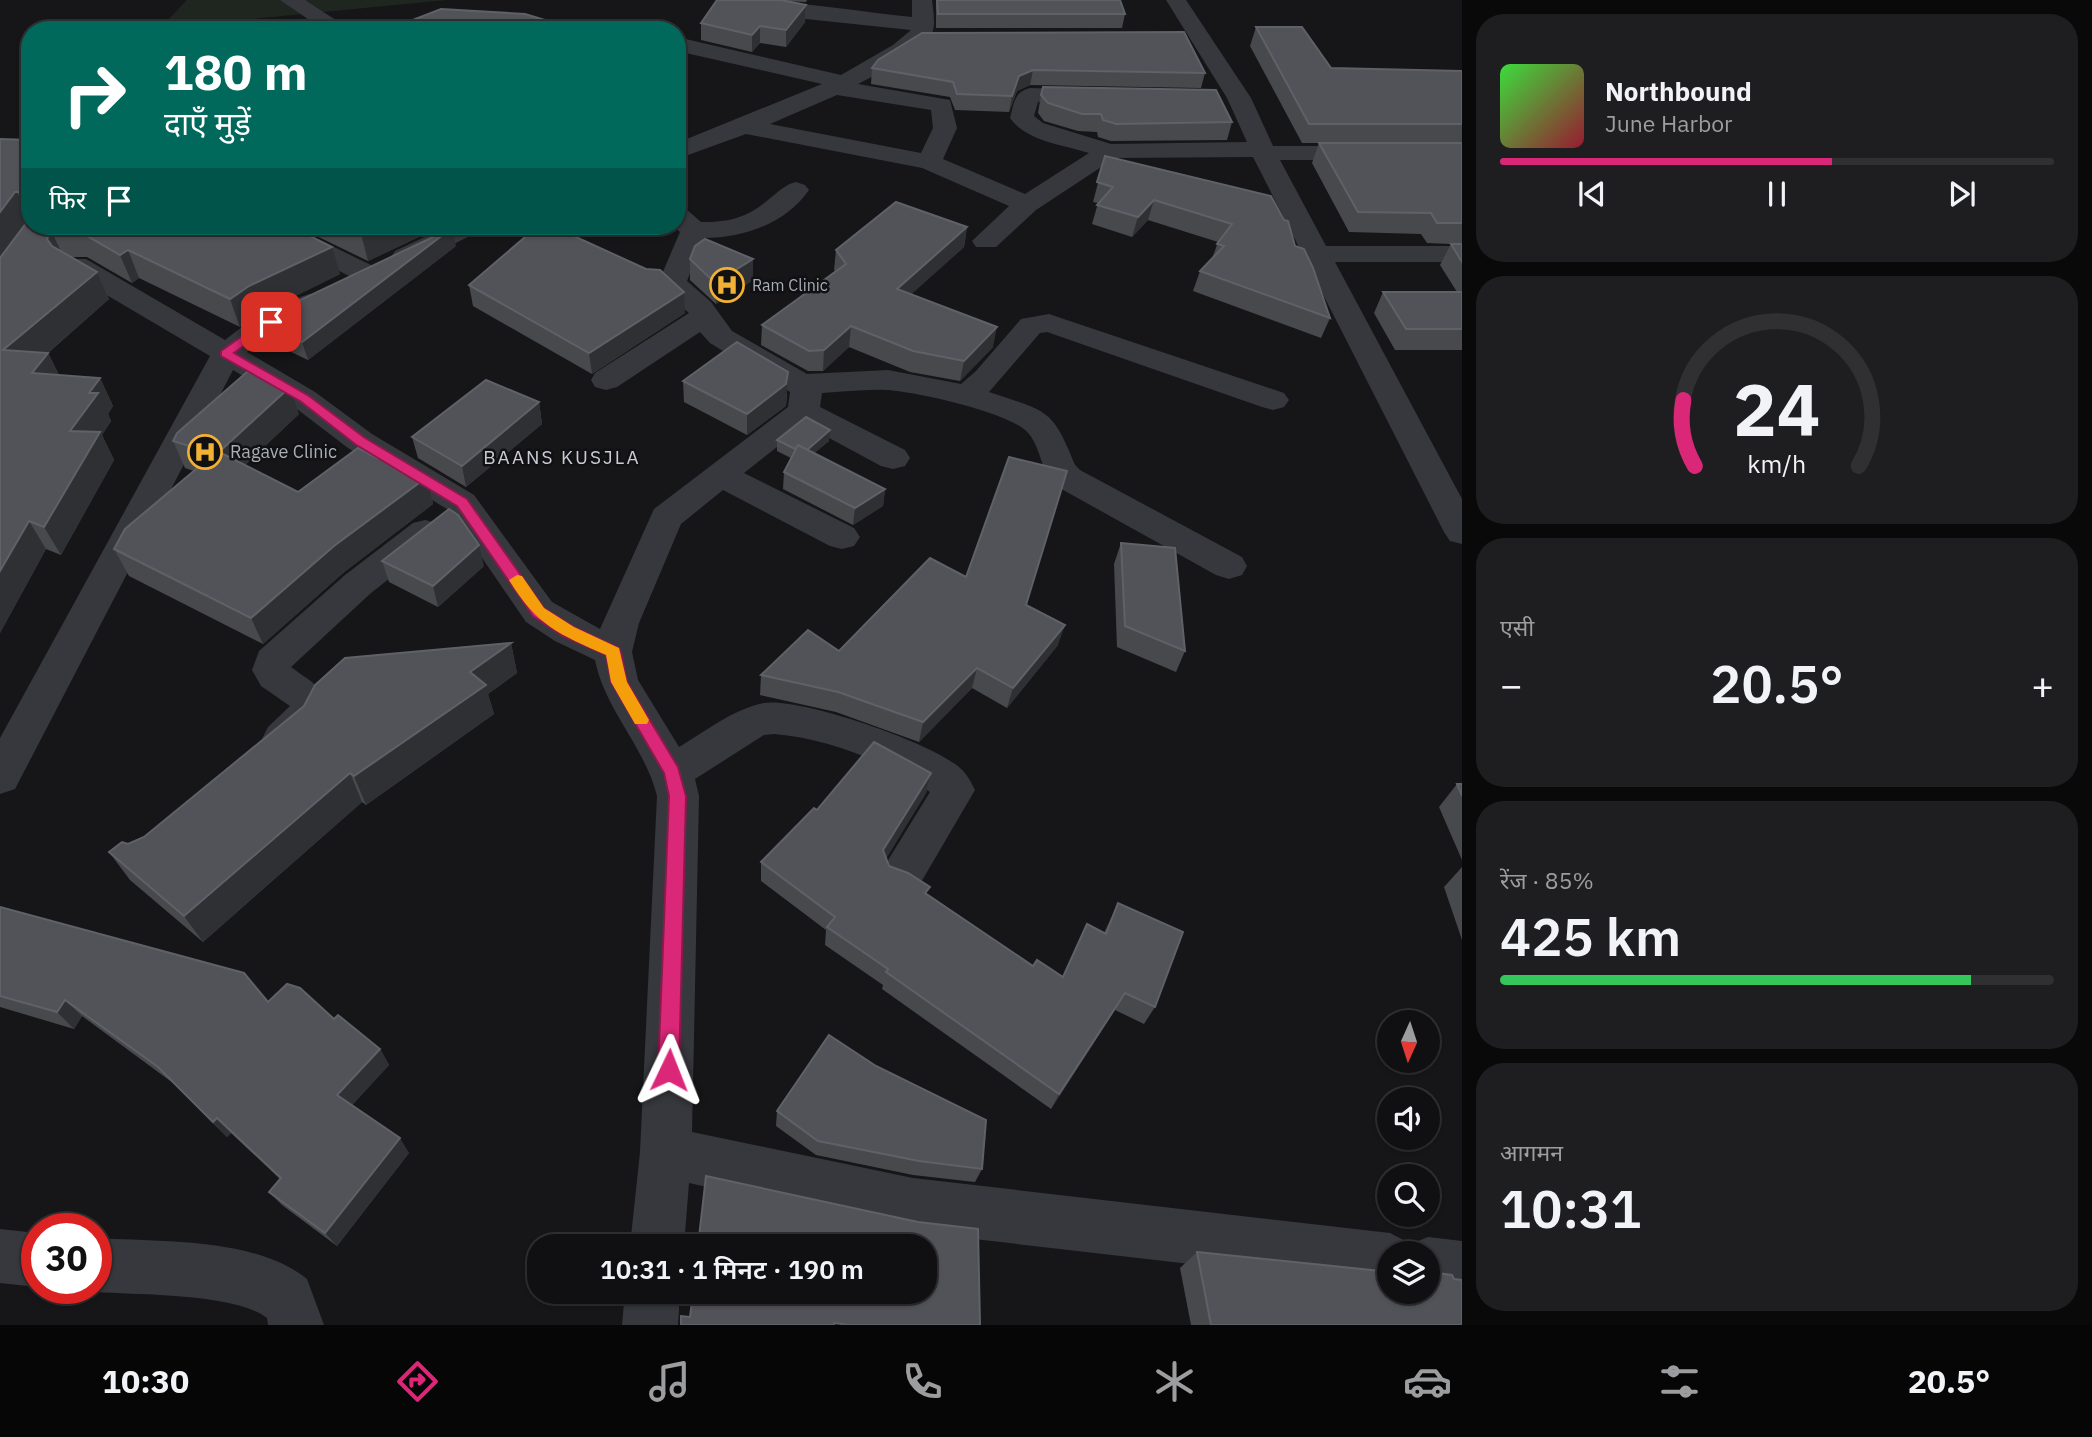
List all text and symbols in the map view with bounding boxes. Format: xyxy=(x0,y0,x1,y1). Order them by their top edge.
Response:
text: 180 m xyxy=(164,40,308,103)
icon: right xyxy=(49,49,140,140)
text: Northbound xyxy=(1605,74,1752,108)
text: दाएँ मुड़ें xyxy=(164,102,251,144)
text: June Harbor xyxy=(1605,108,1733,138)
icon: previous xyxy=(1573,175,1611,213)
icon: pause xyxy=(1758,175,1796,213)
icon: next xyxy=(1943,175,1981,213)
text: फिर xyxy=(49,182,86,216)
icon: arrive xyxy=(100,182,138,220)
hospital icon: Ram Clinic xyxy=(708,266,746,304)
place label: Ram Clinic xyxy=(752,275,828,295)
pin xyxy=(241,292,301,352)
icon: arrive xyxy=(252,303,290,341)
text: 24 xyxy=(1733,362,1821,457)
hospital icon: Ragave Clinic xyxy=(186,433,224,471)
place label: Ragave Clinic xyxy=(230,440,337,463)
district label: BAANS KUSJLA xyxy=(483,445,641,469)
text: km/h xyxy=(1748,447,1806,480)
text: एसी xyxy=(1500,612,1534,642)
text: 20.5° xyxy=(1710,650,1844,717)
text: − xyxy=(1500,660,1523,709)
text: + xyxy=(2031,660,2054,709)
text: रेंज · 85% xyxy=(1500,865,1594,895)
text: 425 km xyxy=(1500,903,1681,970)
north arrow xyxy=(1377,1010,1440,1073)
map controls xyxy=(1377,1010,1440,1304)
position arrow xyxy=(632,1033,706,1107)
button: sound xyxy=(1377,1087,1440,1150)
text: आगमन xyxy=(1500,1137,1563,1167)
button: search xyxy=(1377,1164,1440,1227)
text: 10:31 xyxy=(1500,1175,1641,1242)
speed limit sign: 30 xyxy=(21,1213,112,1304)
button: layers xyxy=(1377,1241,1440,1304)
text: 10:31 · 1 मिनट · 190 m xyxy=(600,1252,864,1286)
icon: directions xyxy=(393,1357,442,1406)
icon: music xyxy=(645,1357,694,1406)
icon: phone xyxy=(898,1357,947,1406)
icon: climate xyxy=(1150,1357,1199,1406)
icon: car xyxy=(1403,1357,1452,1406)
icon: filters xyxy=(1655,1357,1704,1406)
text: 10:30 xyxy=(102,1360,189,1402)
text: 20.5° xyxy=(1908,1360,1990,1402)

